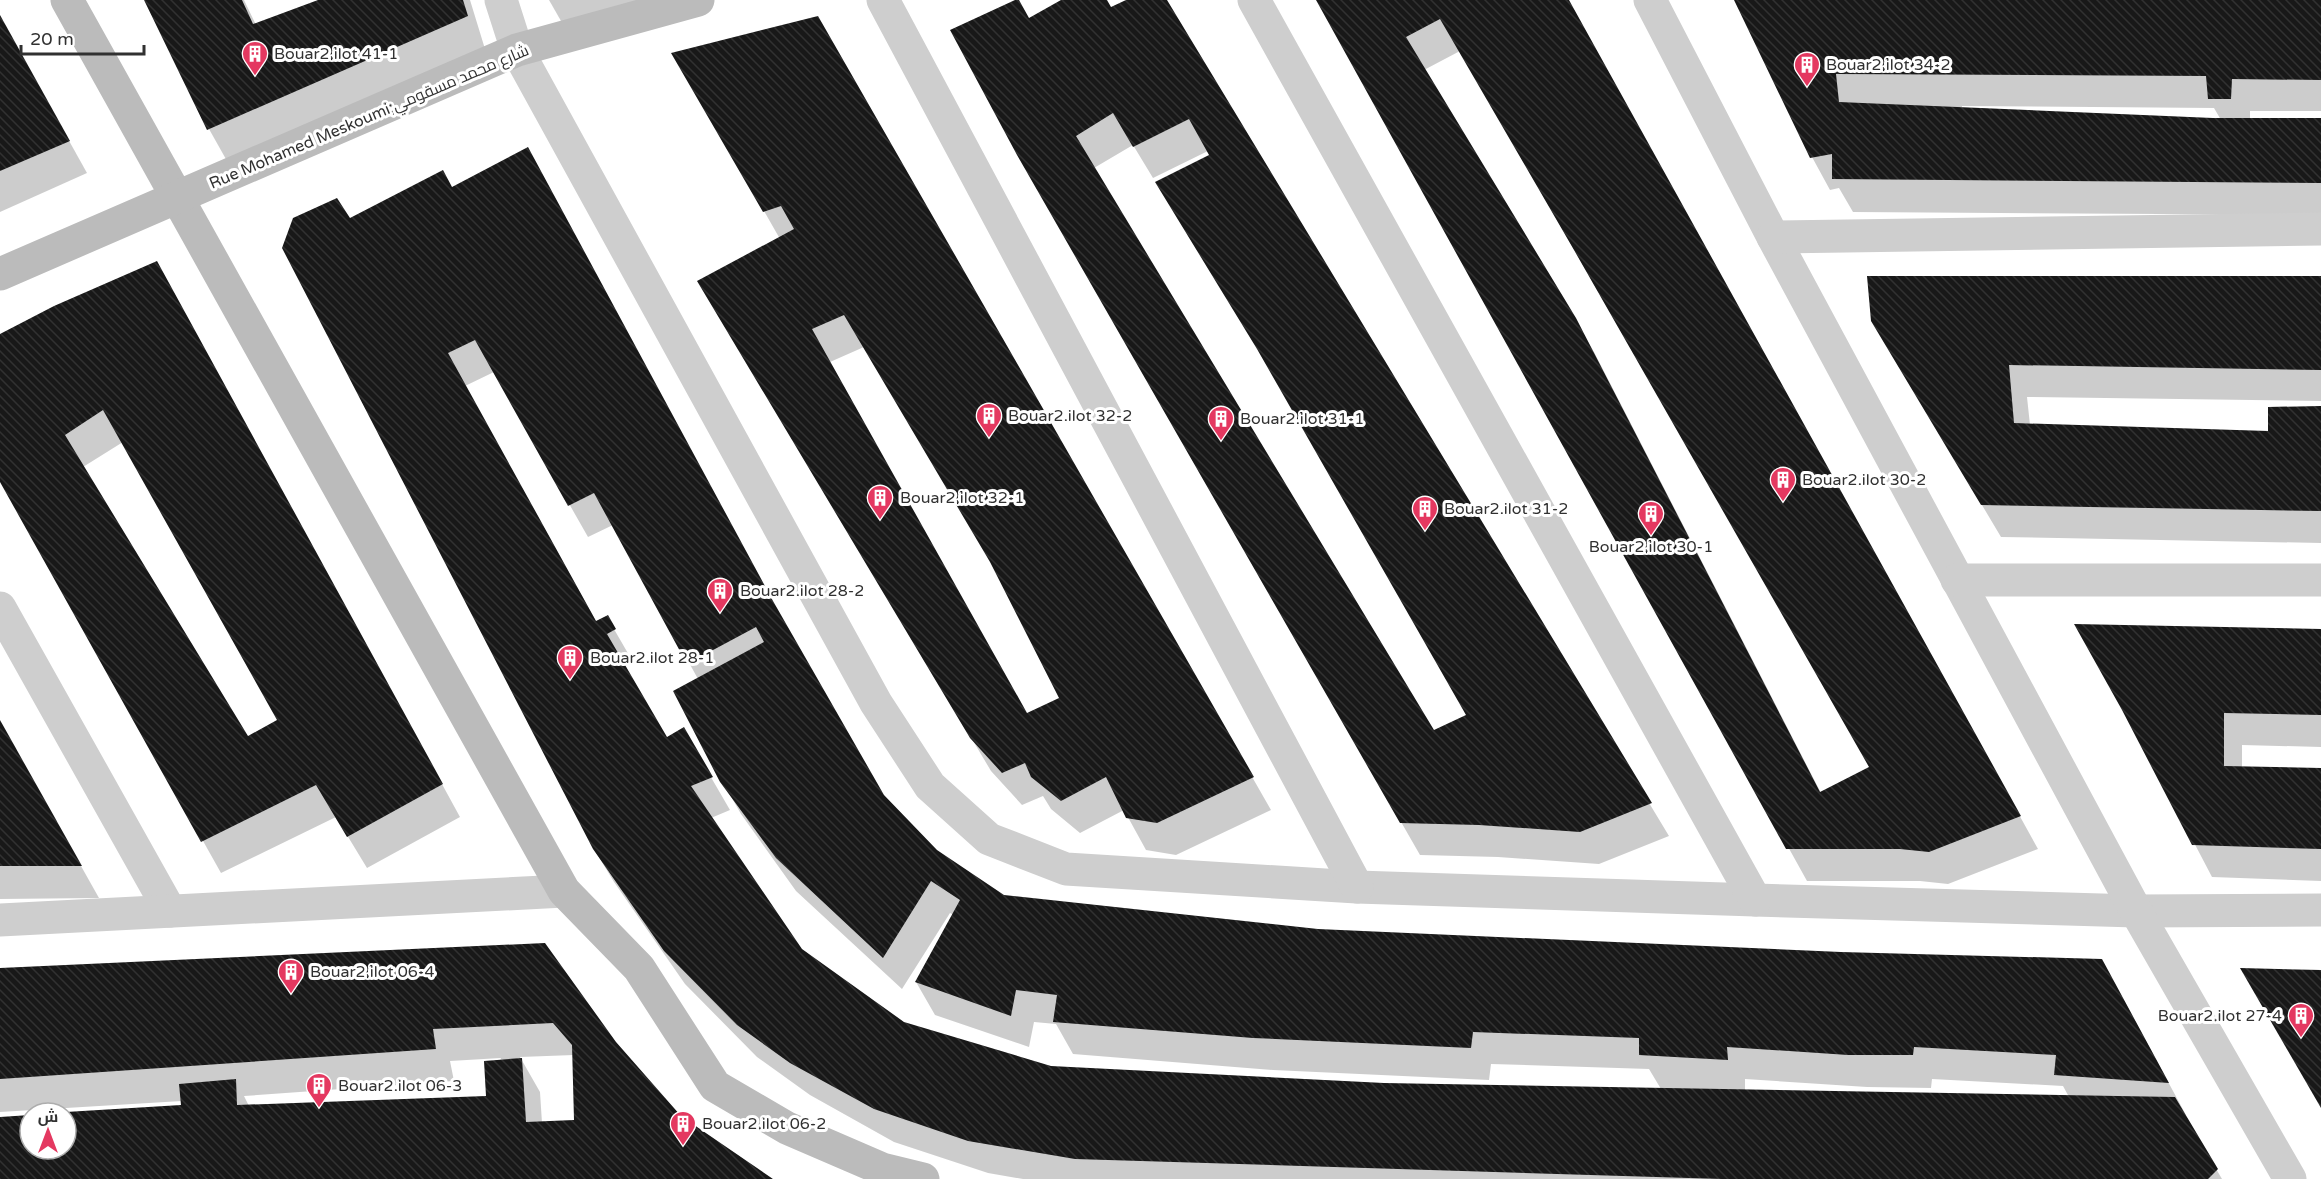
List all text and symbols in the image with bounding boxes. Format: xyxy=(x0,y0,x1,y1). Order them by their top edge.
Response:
scale bar xyxy=(21,18,144,56)
text: 20 m xyxy=(30,28,74,50)
building icon: Bouar2.ilot 41-1 xyxy=(240,39,270,77)
street label: Rue Mohamed Meskoumi;شارع محمد مسقومي xyxy=(206,40,533,196)
place label: Bouar2.ilot 41-1 xyxy=(274,44,398,64)
building icon: Bouar2.ilot 34-2 xyxy=(1792,50,1822,88)
place label: Bouar2.ilot 34-2 xyxy=(1826,55,1951,75)
building icon: Bouar2.ilot 32-2 xyxy=(974,401,1004,439)
building icon: Bouar2.ilot 31-1 xyxy=(1206,404,1236,442)
place label: Bouar2.ilot 32-2 xyxy=(1008,406,1132,426)
place label: Bouar2.ilot 31-1 xyxy=(1240,409,1364,429)
building icon: Bouar2.ilot 30-2 xyxy=(1768,465,1798,503)
place label: Bouar2.ilot 30-2 xyxy=(1802,470,1926,490)
building icon: Bouar2.ilot 32-1 xyxy=(865,483,895,521)
place label: Bouar2.ilot 32-1 xyxy=(900,488,1024,508)
building icon: Bouar2.ilot 31-2 xyxy=(1410,494,1440,532)
place label: Bouar2.ilot 31-2 xyxy=(1444,499,1568,519)
building icon: Bouar2.ilot 30-1 xyxy=(1636,499,1666,537)
place label: Bouar2.ilot 30-1 xyxy=(1589,537,1713,557)
building icon: Bouar2.ilot 28-2 xyxy=(705,576,735,614)
place label: Bouar2.ilot 28-2 xyxy=(740,581,864,601)
building icon: Bouar2.ilot 28-1 xyxy=(555,643,585,681)
place label: Bouar2.ilot 28-1 xyxy=(590,648,714,668)
building icon: Bouar2.ilot 06-4 xyxy=(276,957,306,995)
place label: Bouar2.ilot 06-4 xyxy=(310,962,435,982)
building icon: Bouar2.ilot 27-4 xyxy=(2286,1001,2316,1039)
place label: Bouar2.ilot 27-4 xyxy=(2158,1006,2282,1026)
building icon: Bouar2.ilot 06-3 xyxy=(304,1071,334,1109)
place label: Bouar2.ilot 06-3 xyxy=(338,1076,462,1096)
north arrow xyxy=(18,1101,78,1161)
text: ش xyxy=(38,1107,58,1127)
building icon: Bouar2.ilot 06-2 xyxy=(668,1109,698,1147)
place label: Bouar2.ilot 06-2 xyxy=(702,1114,826,1134)

